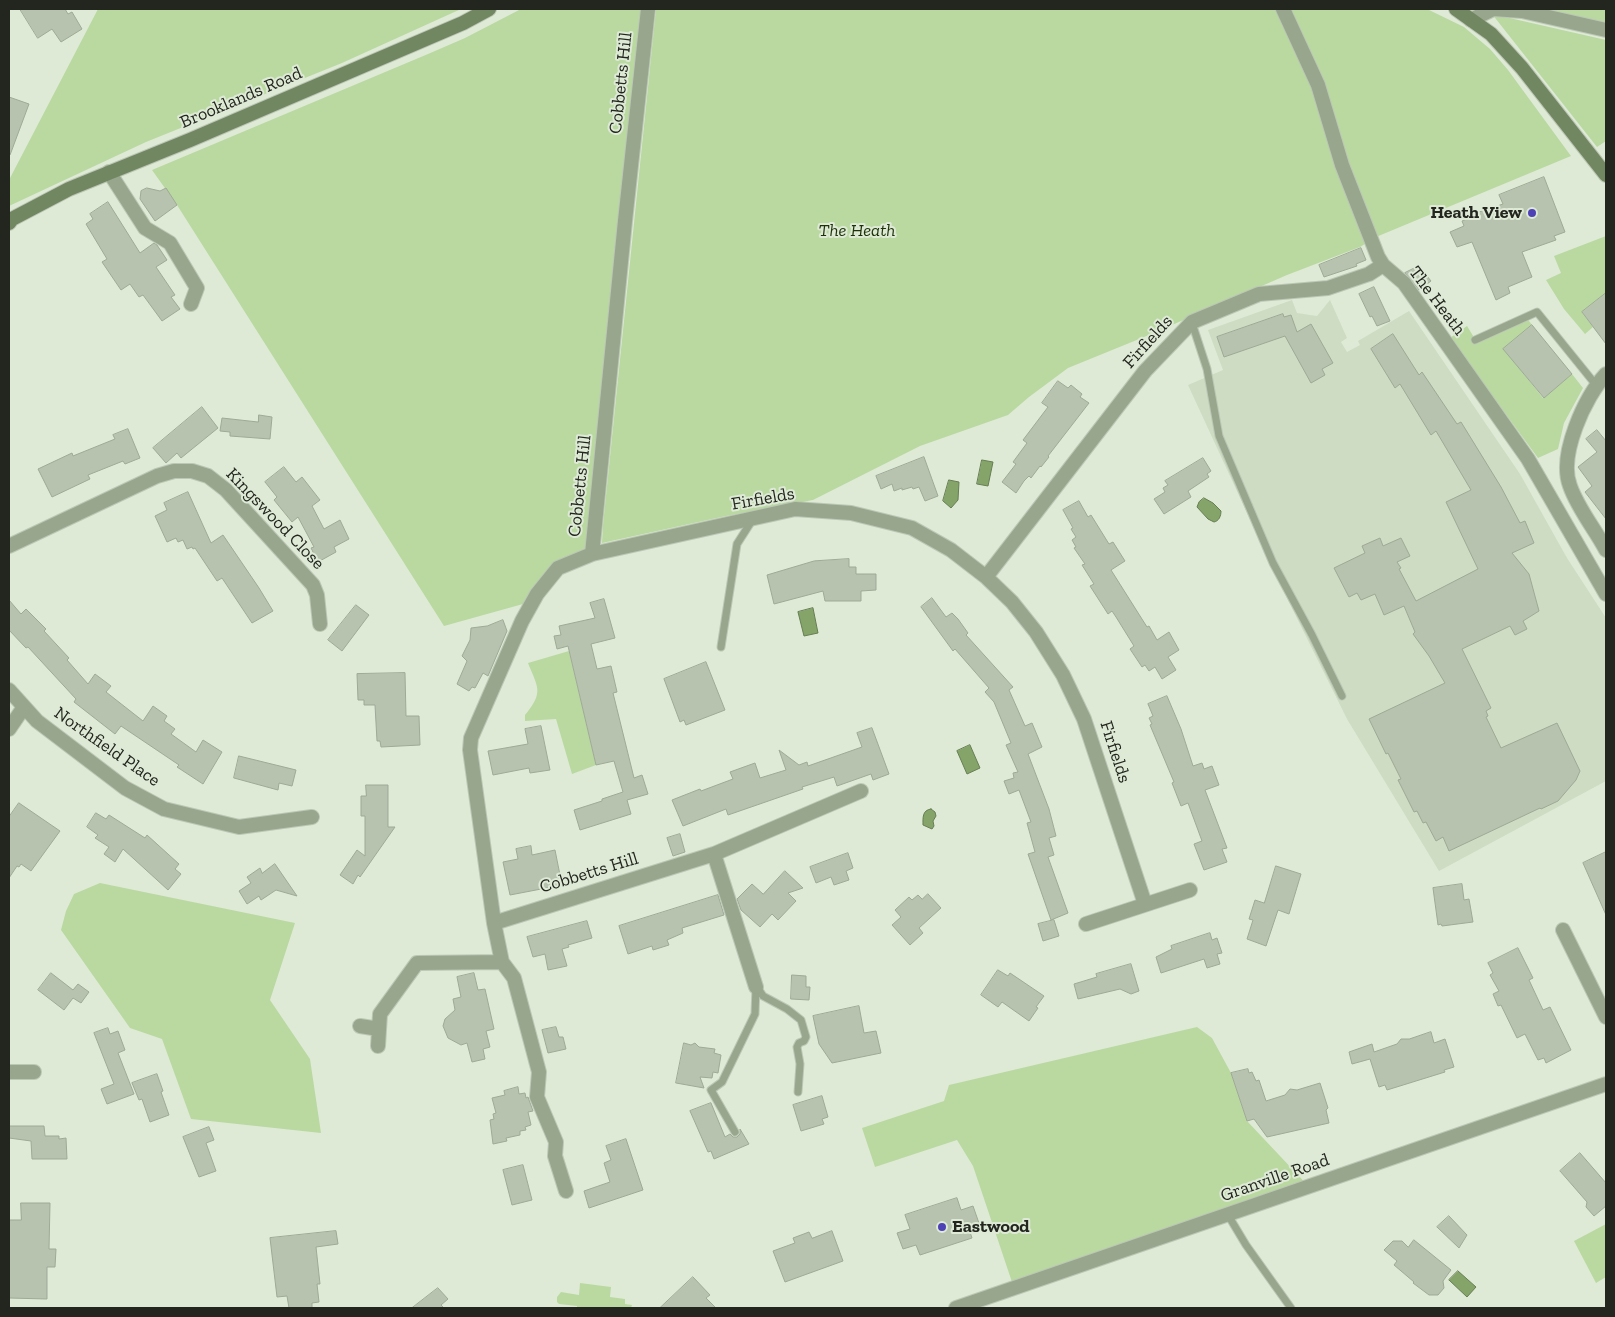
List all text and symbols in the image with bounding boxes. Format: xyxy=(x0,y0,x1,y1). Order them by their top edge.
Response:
street label: Cobbetts Hill xyxy=(605,31,637,135)
street label: Brooklands Road xyxy=(177,63,305,133)
place label: Heath View xyxy=(1430,202,1522,224)
marker: Heath View xyxy=(1526,207,1538,219)
park label: The Heath xyxy=(819,220,895,242)
street label: The Heath xyxy=(1404,262,1470,340)
street label: Firfields xyxy=(1119,311,1177,373)
street label: Cobbetts Hill xyxy=(564,434,596,538)
street label: Kingswood Close xyxy=(221,464,329,574)
street label: Firfields xyxy=(730,483,796,515)
street label: Northfield Place xyxy=(50,702,164,792)
street label: Firfields xyxy=(1095,718,1135,786)
street label: Cobbetts Hill xyxy=(537,848,641,898)
street label: Granville Road xyxy=(1218,1149,1332,1207)
place label: Eastwood xyxy=(952,1216,1030,1238)
marker: Eastwood xyxy=(936,1221,948,1233)

